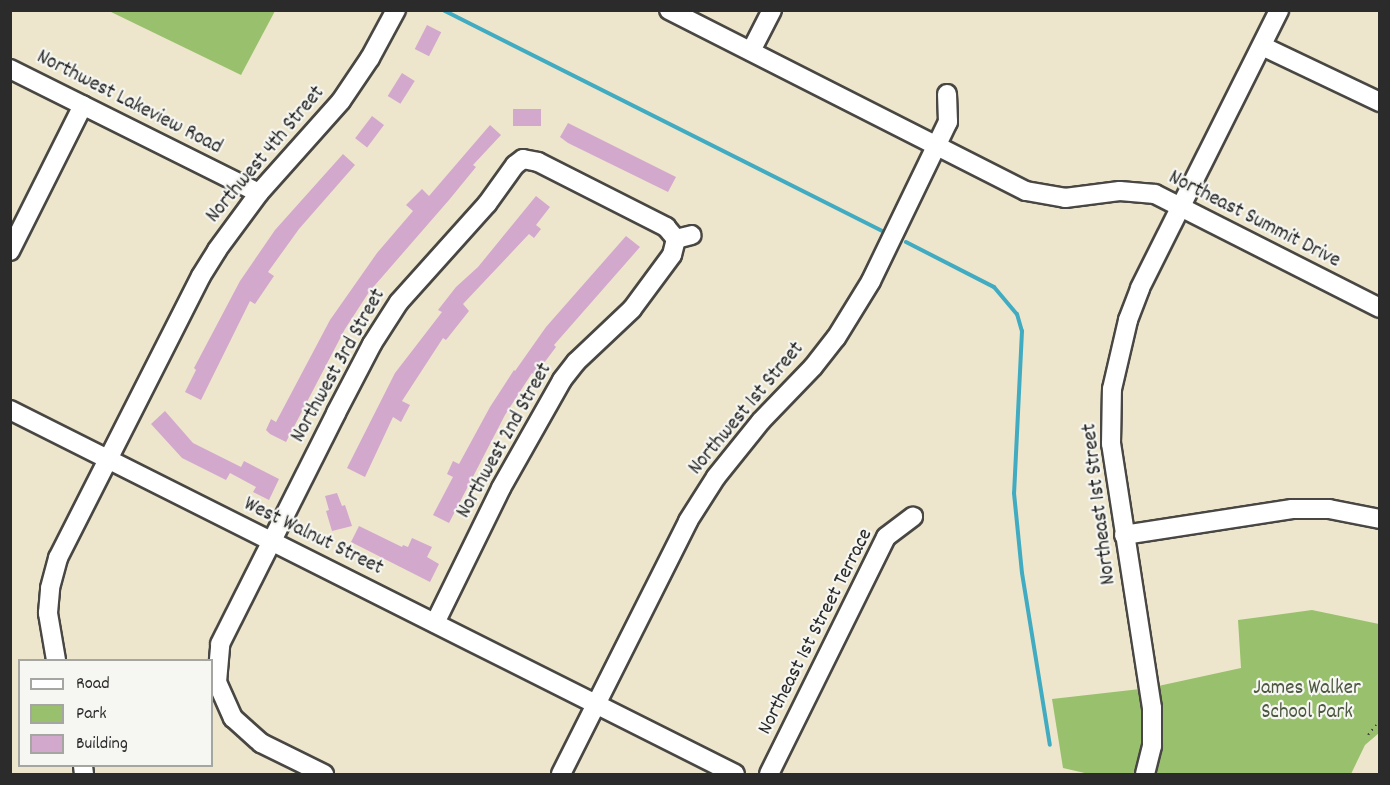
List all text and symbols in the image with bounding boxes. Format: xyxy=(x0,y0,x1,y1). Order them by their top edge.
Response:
street label: Northwest Lakeview Road xyxy=(32,45,226,161)
street label: Northwest 4th Street xyxy=(201,81,331,229)
street label: Northeast Summit Drive xyxy=(1164,166,1344,274)
street label: Northwest 3rd Street xyxy=(286,285,392,447)
street label: Northwest 1st Street xyxy=(684,337,810,481)
street label: Northwest 2nd Street xyxy=(452,359,558,523)
street label: Northeast 1st Street xyxy=(1078,422,1122,586)
street label: West Walnut Street xyxy=(239,492,387,582)
street label: Northeast 1st Street Terrace xyxy=(753,525,879,739)
legend xyxy=(18,659,213,767)
text: Road xyxy=(76,672,110,697)
park label: James Walker School Park xyxy=(1253,676,1361,726)
text: Park xyxy=(76,702,107,727)
text: Building xyxy=(76,732,128,757)

